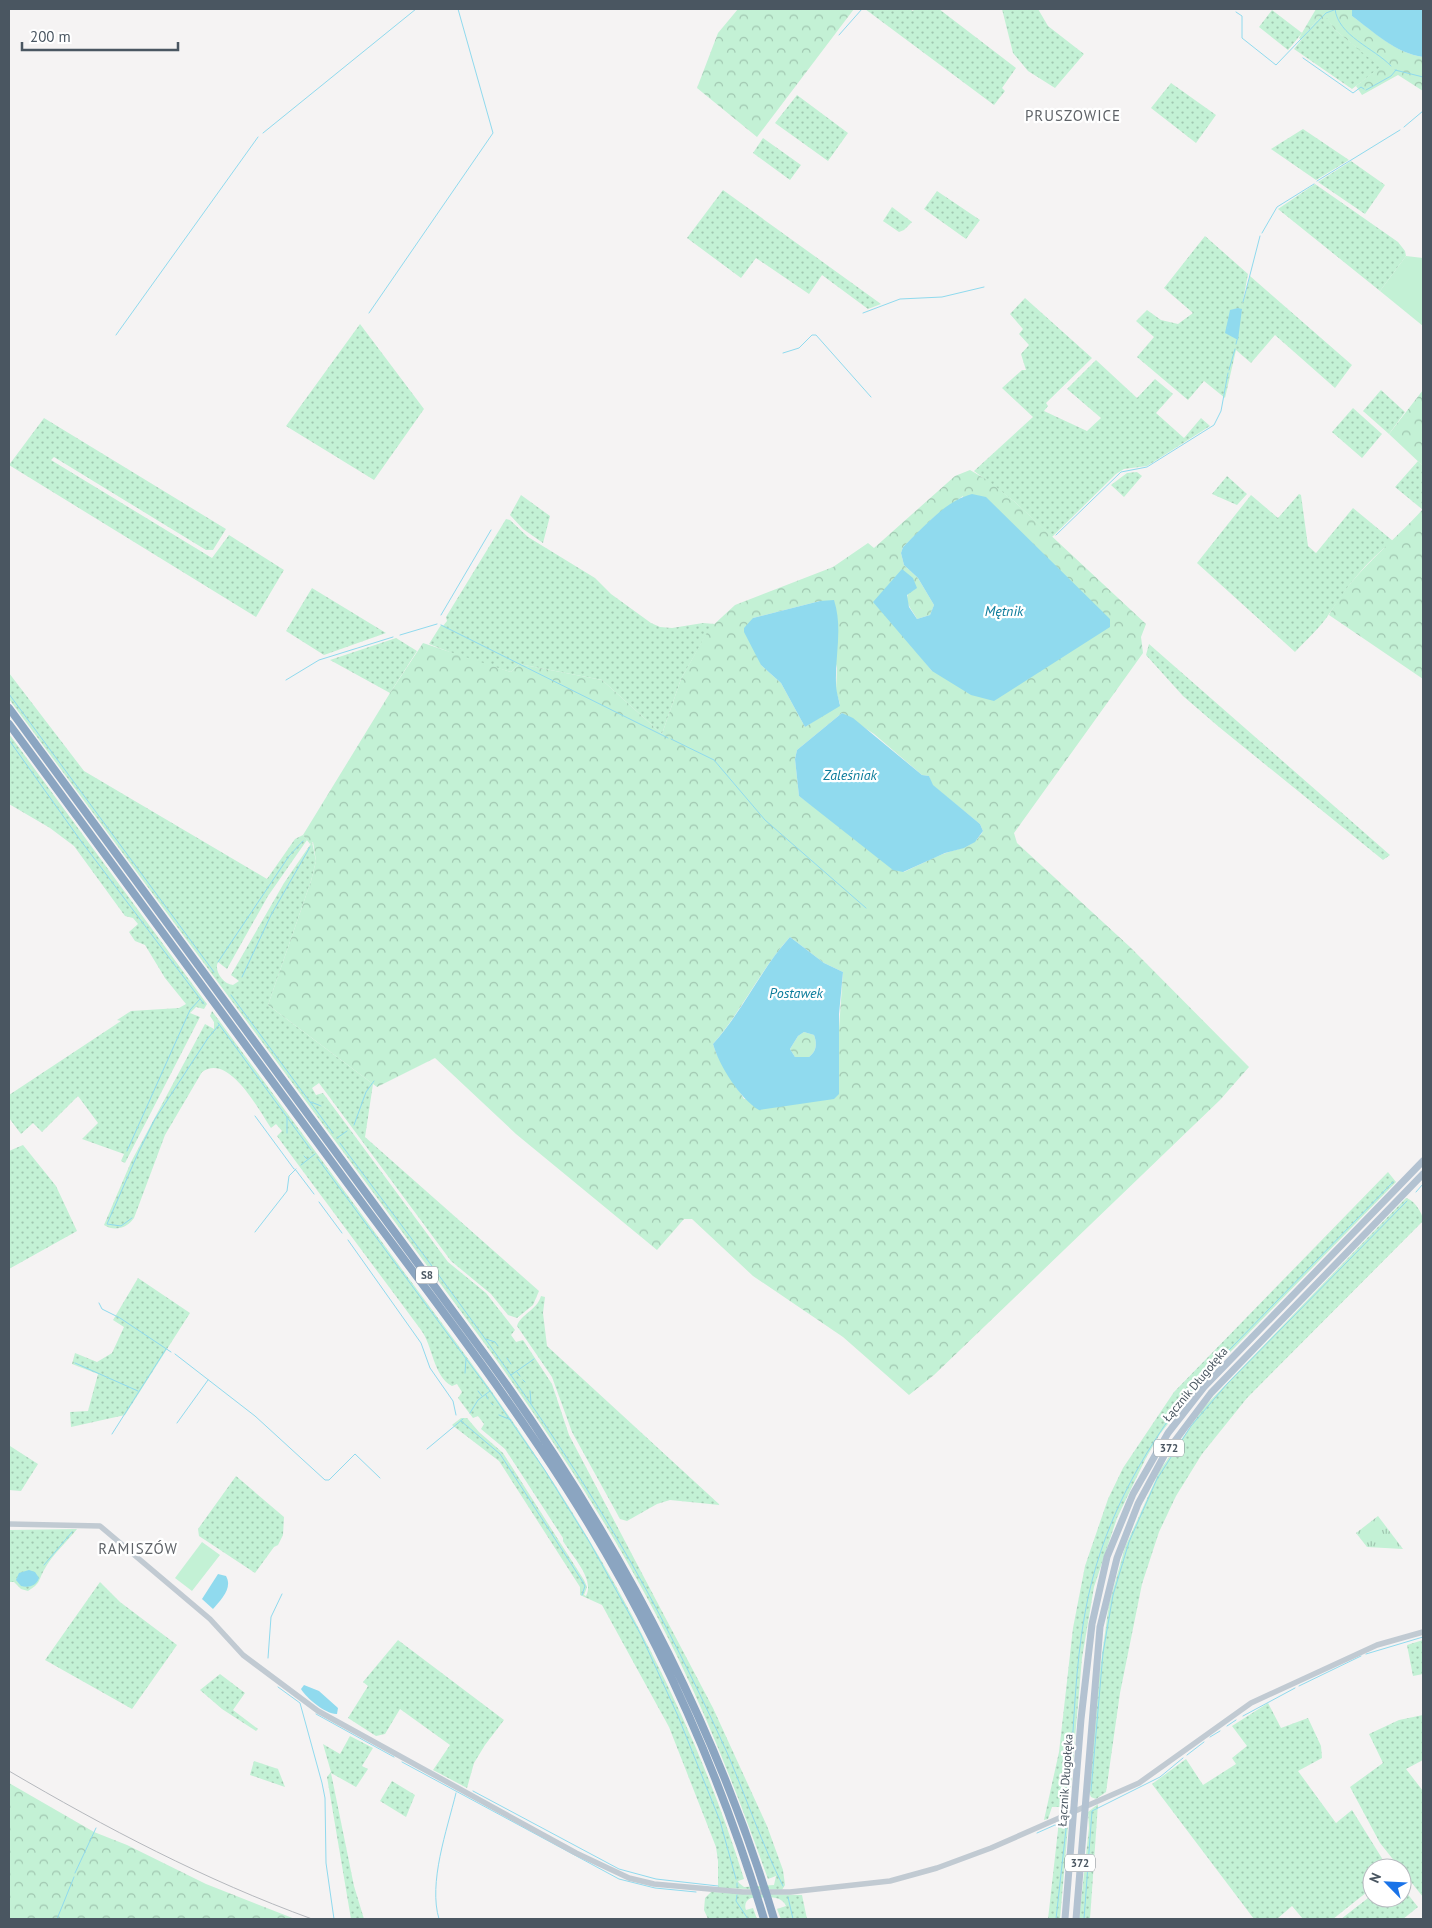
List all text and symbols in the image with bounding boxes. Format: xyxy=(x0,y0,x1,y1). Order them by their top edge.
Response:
scale bar xyxy=(22,20,179,52)
text: 200 m xyxy=(30,27,71,46)
district label: PRUSZOWICE xyxy=(1025,106,1121,125)
water label: Mętnik xyxy=(985,602,1024,620)
water label: Zaleśniak xyxy=(822,766,878,784)
water label: Postawek xyxy=(769,984,823,1002)
road number: S8 xyxy=(416,1266,438,1284)
street label: Łącznik Długołęka xyxy=(1159,1344,1231,1424)
road number: 372 xyxy=(1154,1440,1184,1456)
district label: RAMISZÓW xyxy=(98,1539,178,1558)
street label: Łącznik Długołęka xyxy=(1054,1733,1076,1827)
road number: 372 xyxy=(1065,1855,1095,1872)
north arrow xyxy=(1362,1858,1412,1908)
text: N xyxy=(1365,1870,1385,1886)

